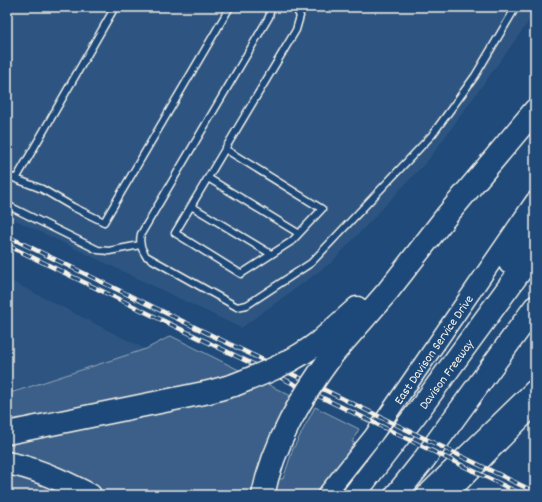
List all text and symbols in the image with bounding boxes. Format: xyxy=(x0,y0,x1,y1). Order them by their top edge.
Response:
street label: East Davison Service Drive xyxy=(390,291,479,409)
street label: Davison Freeway xyxy=(415,335,480,414)

